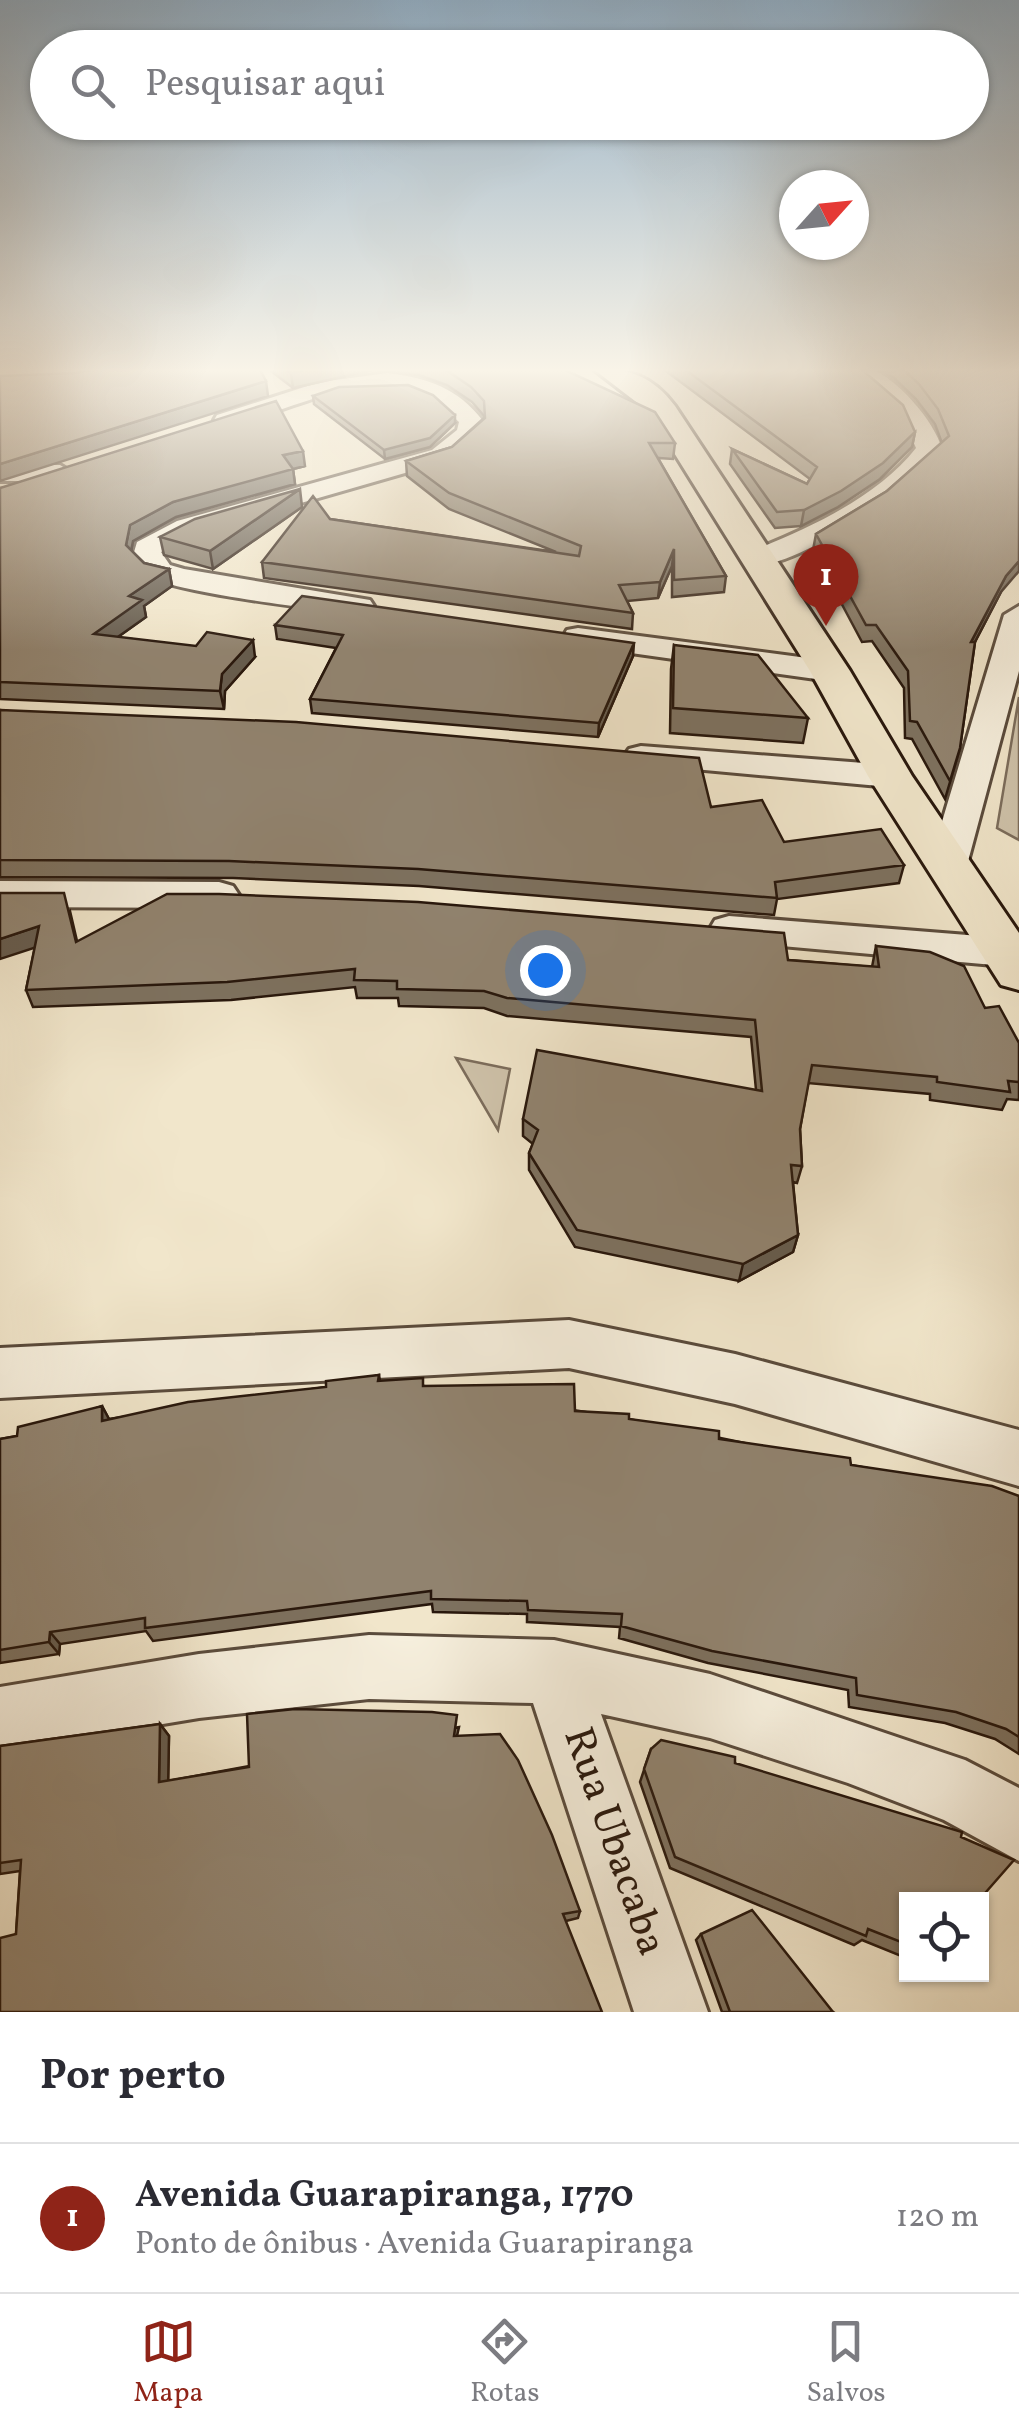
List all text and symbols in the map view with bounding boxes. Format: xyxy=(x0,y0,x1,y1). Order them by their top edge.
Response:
search box xyxy=(30,30,989,140)
icon: search xyxy=(65,58,120,113)
text: Pesquisar aqui xyxy=(145,59,385,112)
north arrow xyxy=(779,170,869,260)
pin: 1 xyxy=(794,544,858,626)
your location xyxy=(520,945,571,996)
street label: Rua Ubacaba xyxy=(546,1720,680,1964)
map controls xyxy=(899,1892,989,1982)
button: locate xyxy=(899,1892,989,1982)
text: Por perto xyxy=(40,2048,226,2107)
text: Avenida Guarapiranga, 1770 xyxy=(135,2170,634,2223)
text: 1 xyxy=(66,2196,79,2240)
text: 120 m xyxy=(896,2196,979,2240)
text: Ponto de ônibus · Avenida Guarapiranga xyxy=(135,2223,694,2267)
tab: Mapa xyxy=(133,2314,203,2413)
tab: Rotas xyxy=(470,2314,540,2413)
tab: Salvos xyxy=(806,2314,886,2413)

